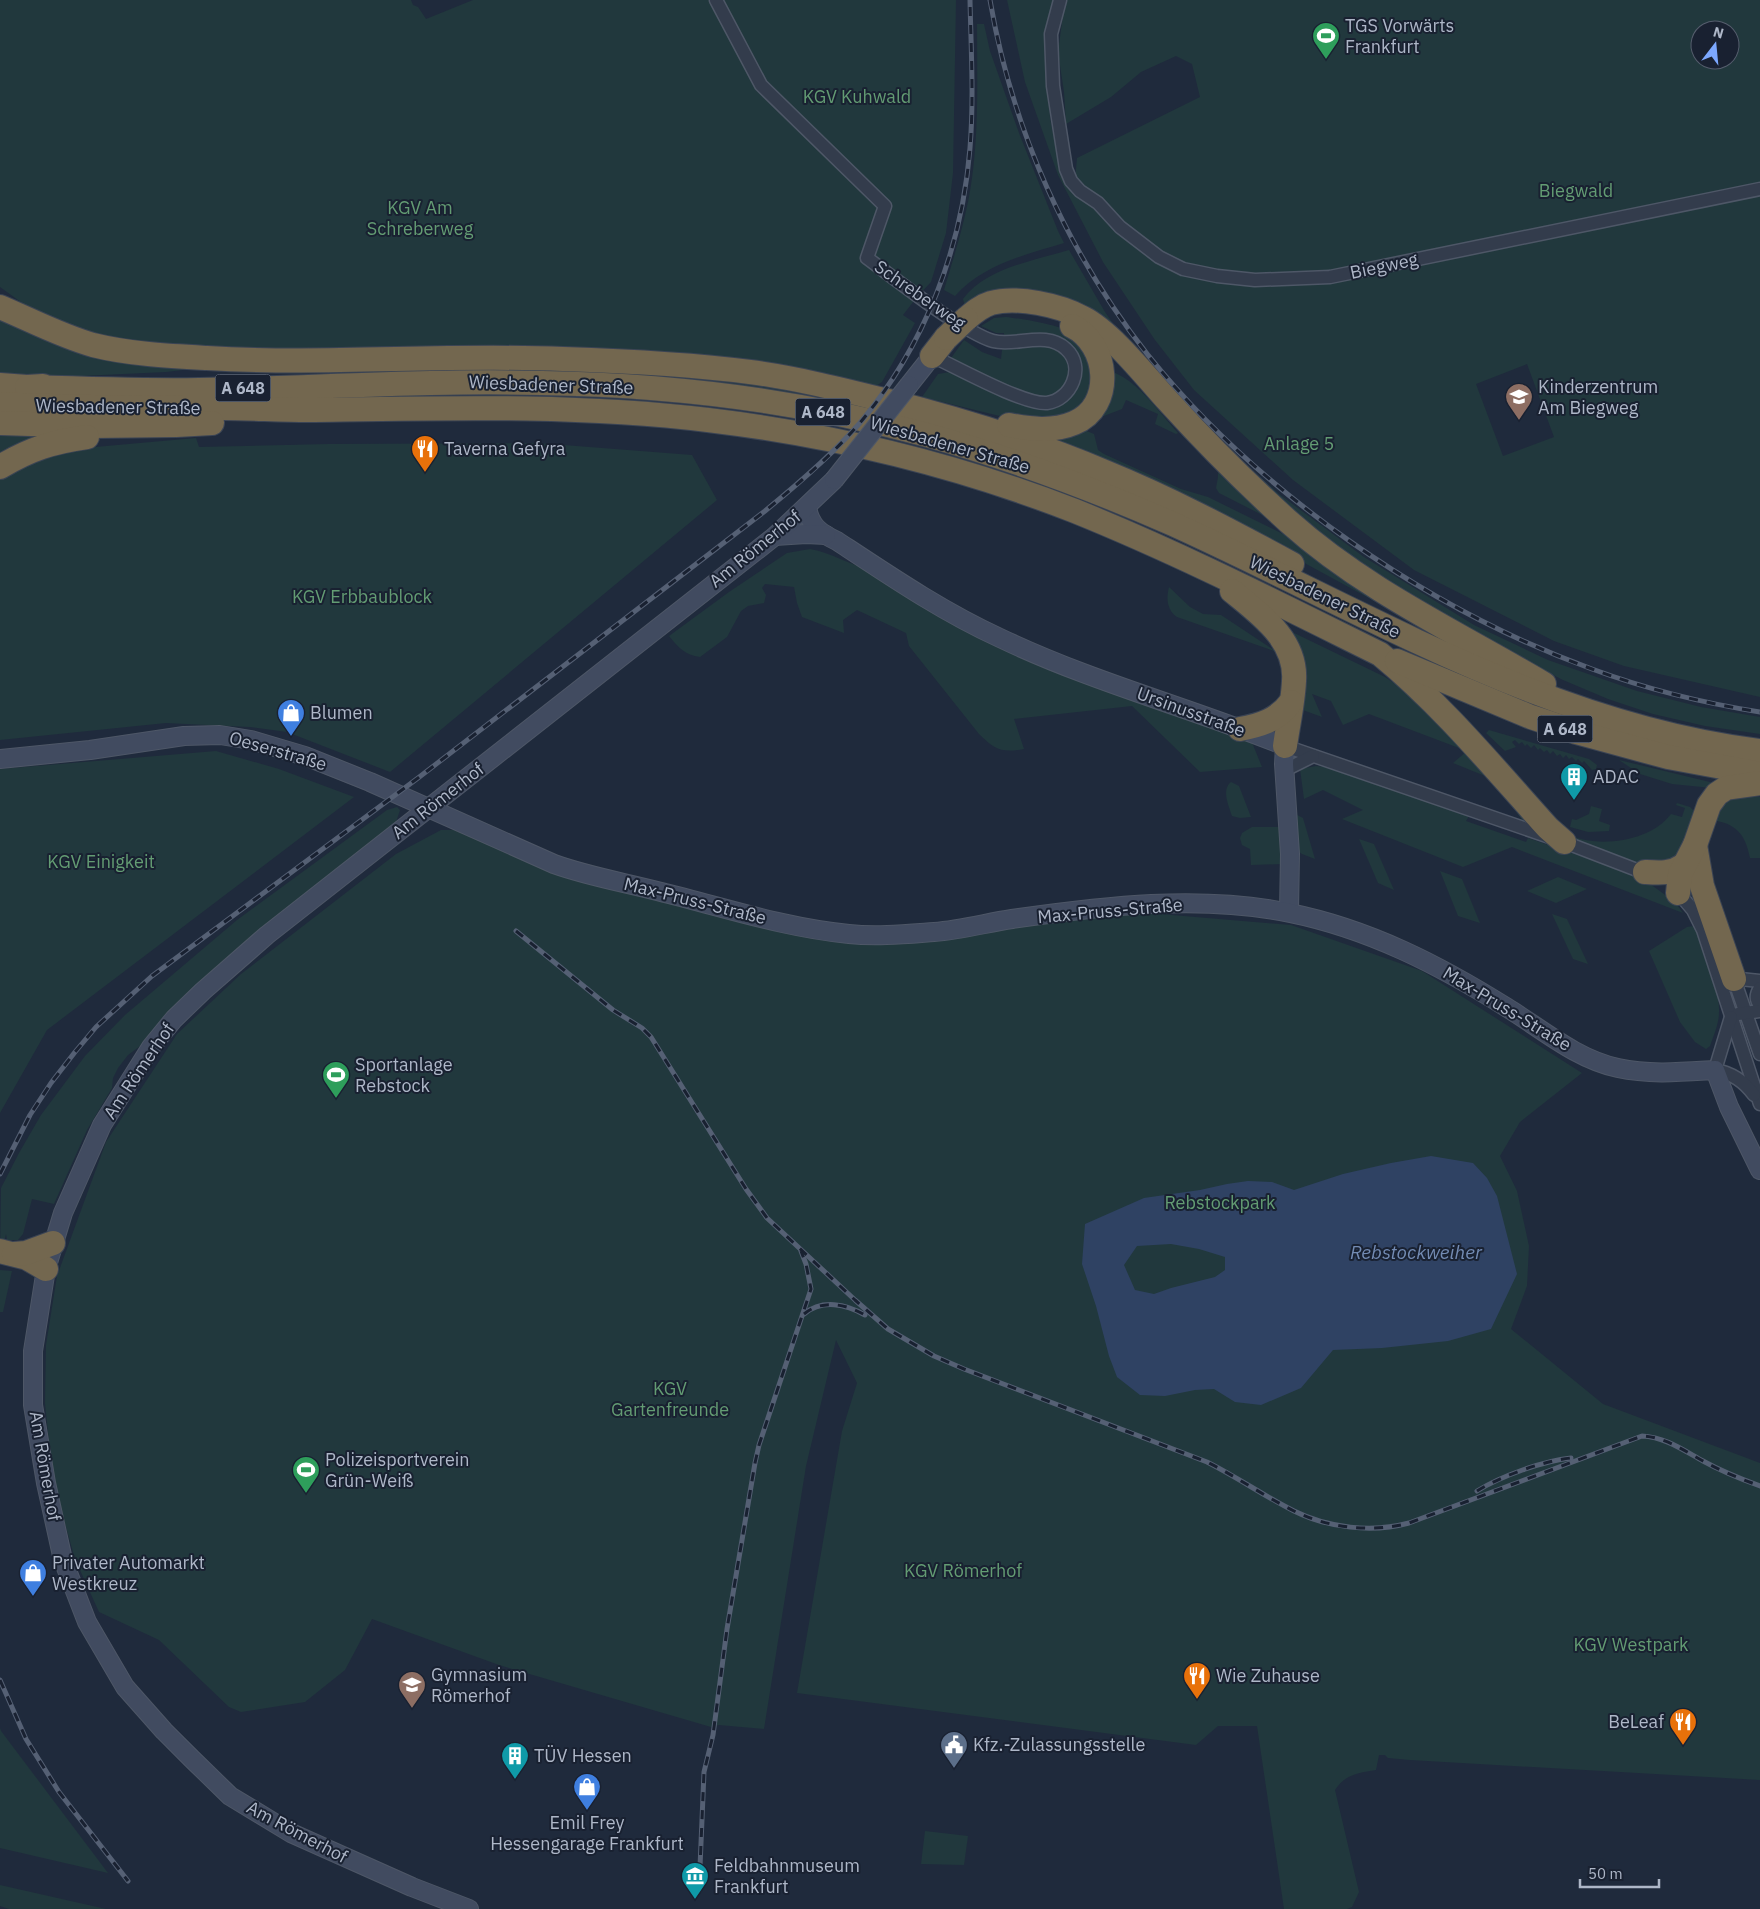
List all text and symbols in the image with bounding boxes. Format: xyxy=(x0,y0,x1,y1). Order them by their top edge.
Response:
place label: TGS Vorwärts Frankfurt xyxy=(1345,14,1454,58)
north arrow xyxy=(1690,20,1740,70)
sports icon: TGS Vorwärts Frankfurt xyxy=(1311,21,1341,60)
text: N xyxy=(1711,22,1726,43)
park label: KGV Kuhwald xyxy=(803,85,911,108)
park label: Biegwald xyxy=(1539,179,1613,202)
park label: KGV Am Schreberweg xyxy=(367,196,474,240)
street label: Biegweg xyxy=(1348,247,1420,284)
street label: Schreberweg xyxy=(870,255,971,335)
street label: Wiesbadener Straße xyxy=(468,370,634,399)
road number: A 648 xyxy=(216,374,270,402)
place label: Kinderzentrum Am Biegweg xyxy=(1538,375,1658,419)
school or university icon: Kinderzentrum Am Biegweg xyxy=(1504,382,1534,421)
street label: Wiesbadener Straße xyxy=(35,394,201,419)
road number: A 648 xyxy=(796,398,850,426)
street label: Wiesbadener Straße xyxy=(868,411,1033,478)
park label: Anlage 5 xyxy=(1264,432,1334,455)
restaurant icon: Taverna Gefyra xyxy=(410,434,440,473)
place label: Taverna Gefyra xyxy=(444,437,566,460)
street label: Am Römerhof xyxy=(704,505,805,592)
street label: Wiesbadener Straße xyxy=(1246,550,1404,643)
park label: KGV Erbbaublock xyxy=(292,585,433,608)
street label: Ursinusstraße xyxy=(1134,681,1249,742)
shop icon: Blumen xyxy=(276,698,306,737)
place label: Blumen xyxy=(310,701,373,724)
road number: A 648 xyxy=(1538,716,1592,742)
street label: Oeserstraße xyxy=(227,726,330,775)
street label: Am Römerhof xyxy=(387,757,489,844)
building icon: ADAC xyxy=(1559,762,1589,801)
place label: ADAC xyxy=(1593,765,1639,788)
park label: KGV Einigkeit xyxy=(47,850,155,873)
street label: Max-Pruss-Straße xyxy=(622,872,769,929)
street label: Max-Pruss-Straße xyxy=(1036,893,1184,928)
street label: Max-Pruss-Straße xyxy=(1439,961,1576,1056)
street label: Am Römerhof xyxy=(98,1018,179,1123)
place label: Sportanlage Rebstock xyxy=(355,1053,453,1097)
sports icon: Sportanlage Rebstock xyxy=(321,1060,351,1099)
park label: Rebstockpark xyxy=(1164,1191,1276,1214)
water label: Rebstockweiher xyxy=(1350,1240,1483,1264)
park label: KGV Gartenfreunde xyxy=(611,1377,729,1421)
street label: Am Römerhof xyxy=(25,1409,66,1523)
place label: Polizeisportverein Grün-Weiß xyxy=(325,1448,470,1492)
sports icon: Polizeisportverein Grün-Weiß xyxy=(291,1455,321,1494)
place label: Privater Automarkt Westkreuz xyxy=(52,1551,205,1595)
shop icon: Privater Automarkt Westkreuz xyxy=(18,1558,48,1597)
park label: KGV Römerhof xyxy=(904,1559,1022,1582)
park label: KGV Westpark xyxy=(1573,1633,1689,1656)
restaurant icon: Wie Zuhause xyxy=(1182,1661,1212,1700)
place label: Gymnasium Römerhof xyxy=(431,1663,527,1707)
place label: Wie Zuhause xyxy=(1216,1664,1320,1687)
school or university icon: Gymnasium Römerhof xyxy=(397,1670,427,1709)
restaurant icon: BeLeaf xyxy=(1668,1707,1698,1746)
place label: BeLeaf xyxy=(1608,1710,1664,1733)
public building icon: Kfz.-Zulassungsstelle xyxy=(939,1730,969,1769)
place label: Kfz.-Zulassungsstelle xyxy=(973,1733,1145,1756)
building icon: TÜV Hessen xyxy=(500,1741,530,1780)
place label: TÜV Hessen xyxy=(534,1744,632,1767)
shop icon: Emil Frey Hessengarage Frankfurt xyxy=(572,1772,602,1811)
street label: Am Römerhof xyxy=(243,1795,352,1868)
place label: Emil Frey Hessengarage Frankfurt xyxy=(490,1811,684,1855)
place label: Feldbahnmuseum Frankfurt xyxy=(714,1854,860,1898)
scale bar xyxy=(1580,1856,1659,1888)
museum icon: Feldbahnmuseum Frankfurt xyxy=(680,1861,710,1900)
text: 50 m xyxy=(1588,1864,1623,1883)

